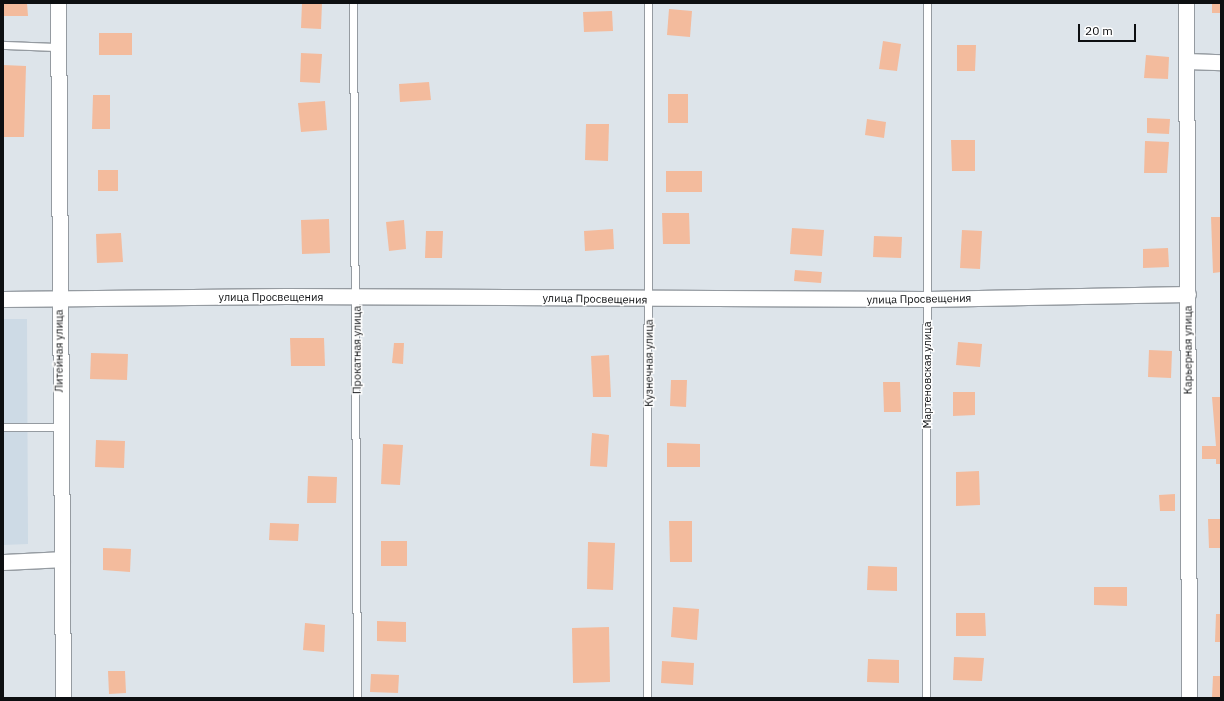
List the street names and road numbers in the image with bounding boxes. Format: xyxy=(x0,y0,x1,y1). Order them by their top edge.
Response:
street label: улица Просвещения xyxy=(219,290,323,304)
street label: улица Просвещения xyxy=(542,291,648,307)
street label: улица Просвещения xyxy=(866,291,972,307)
street label: Прокатная улица xyxy=(350,306,364,394)
street label: Карьерная улица xyxy=(1181,306,1195,394)
street label: Литейная улица xyxy=(52,310,66,392)
street label: Кузнечная улица xyxy=(642,319,656,407)
street label: Мартеновская улица xyxy=(920,321,934,429)

